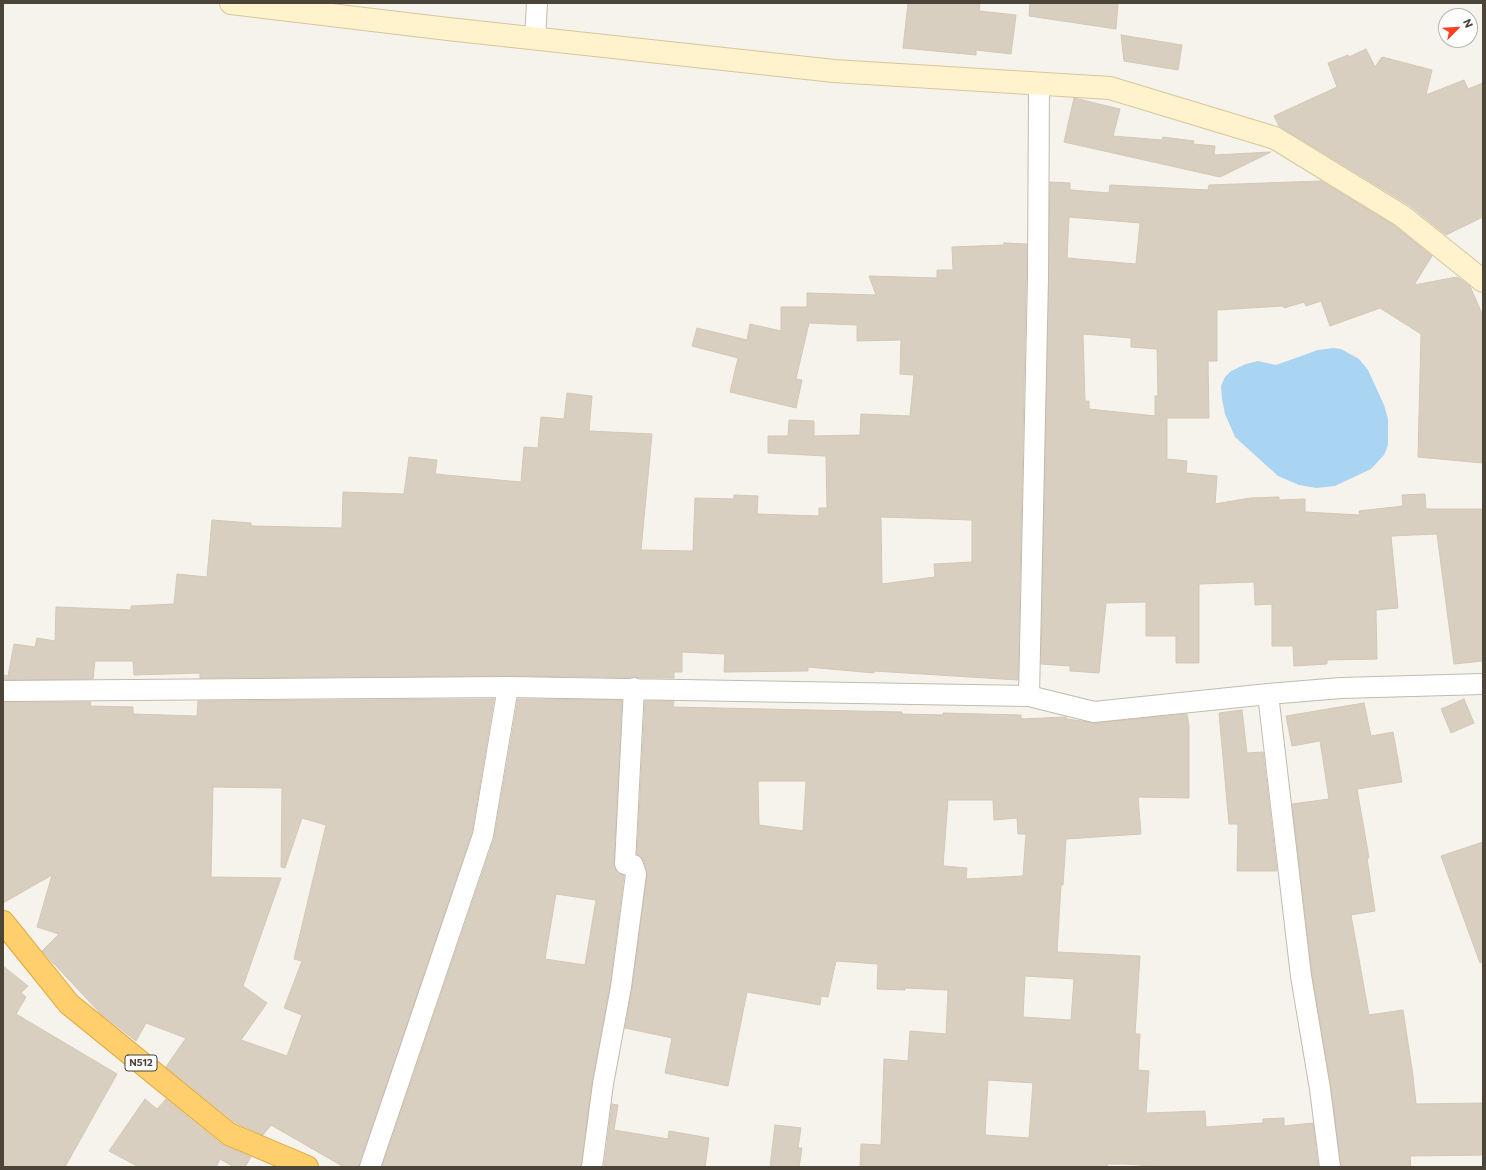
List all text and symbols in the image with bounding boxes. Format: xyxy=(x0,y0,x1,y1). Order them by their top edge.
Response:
north arrow xyxy=(1438,8,1478,48)
text: N xyxy=(1461,17,1476,30)
road number: N512 xyxy=(125,1055,157,1071)

